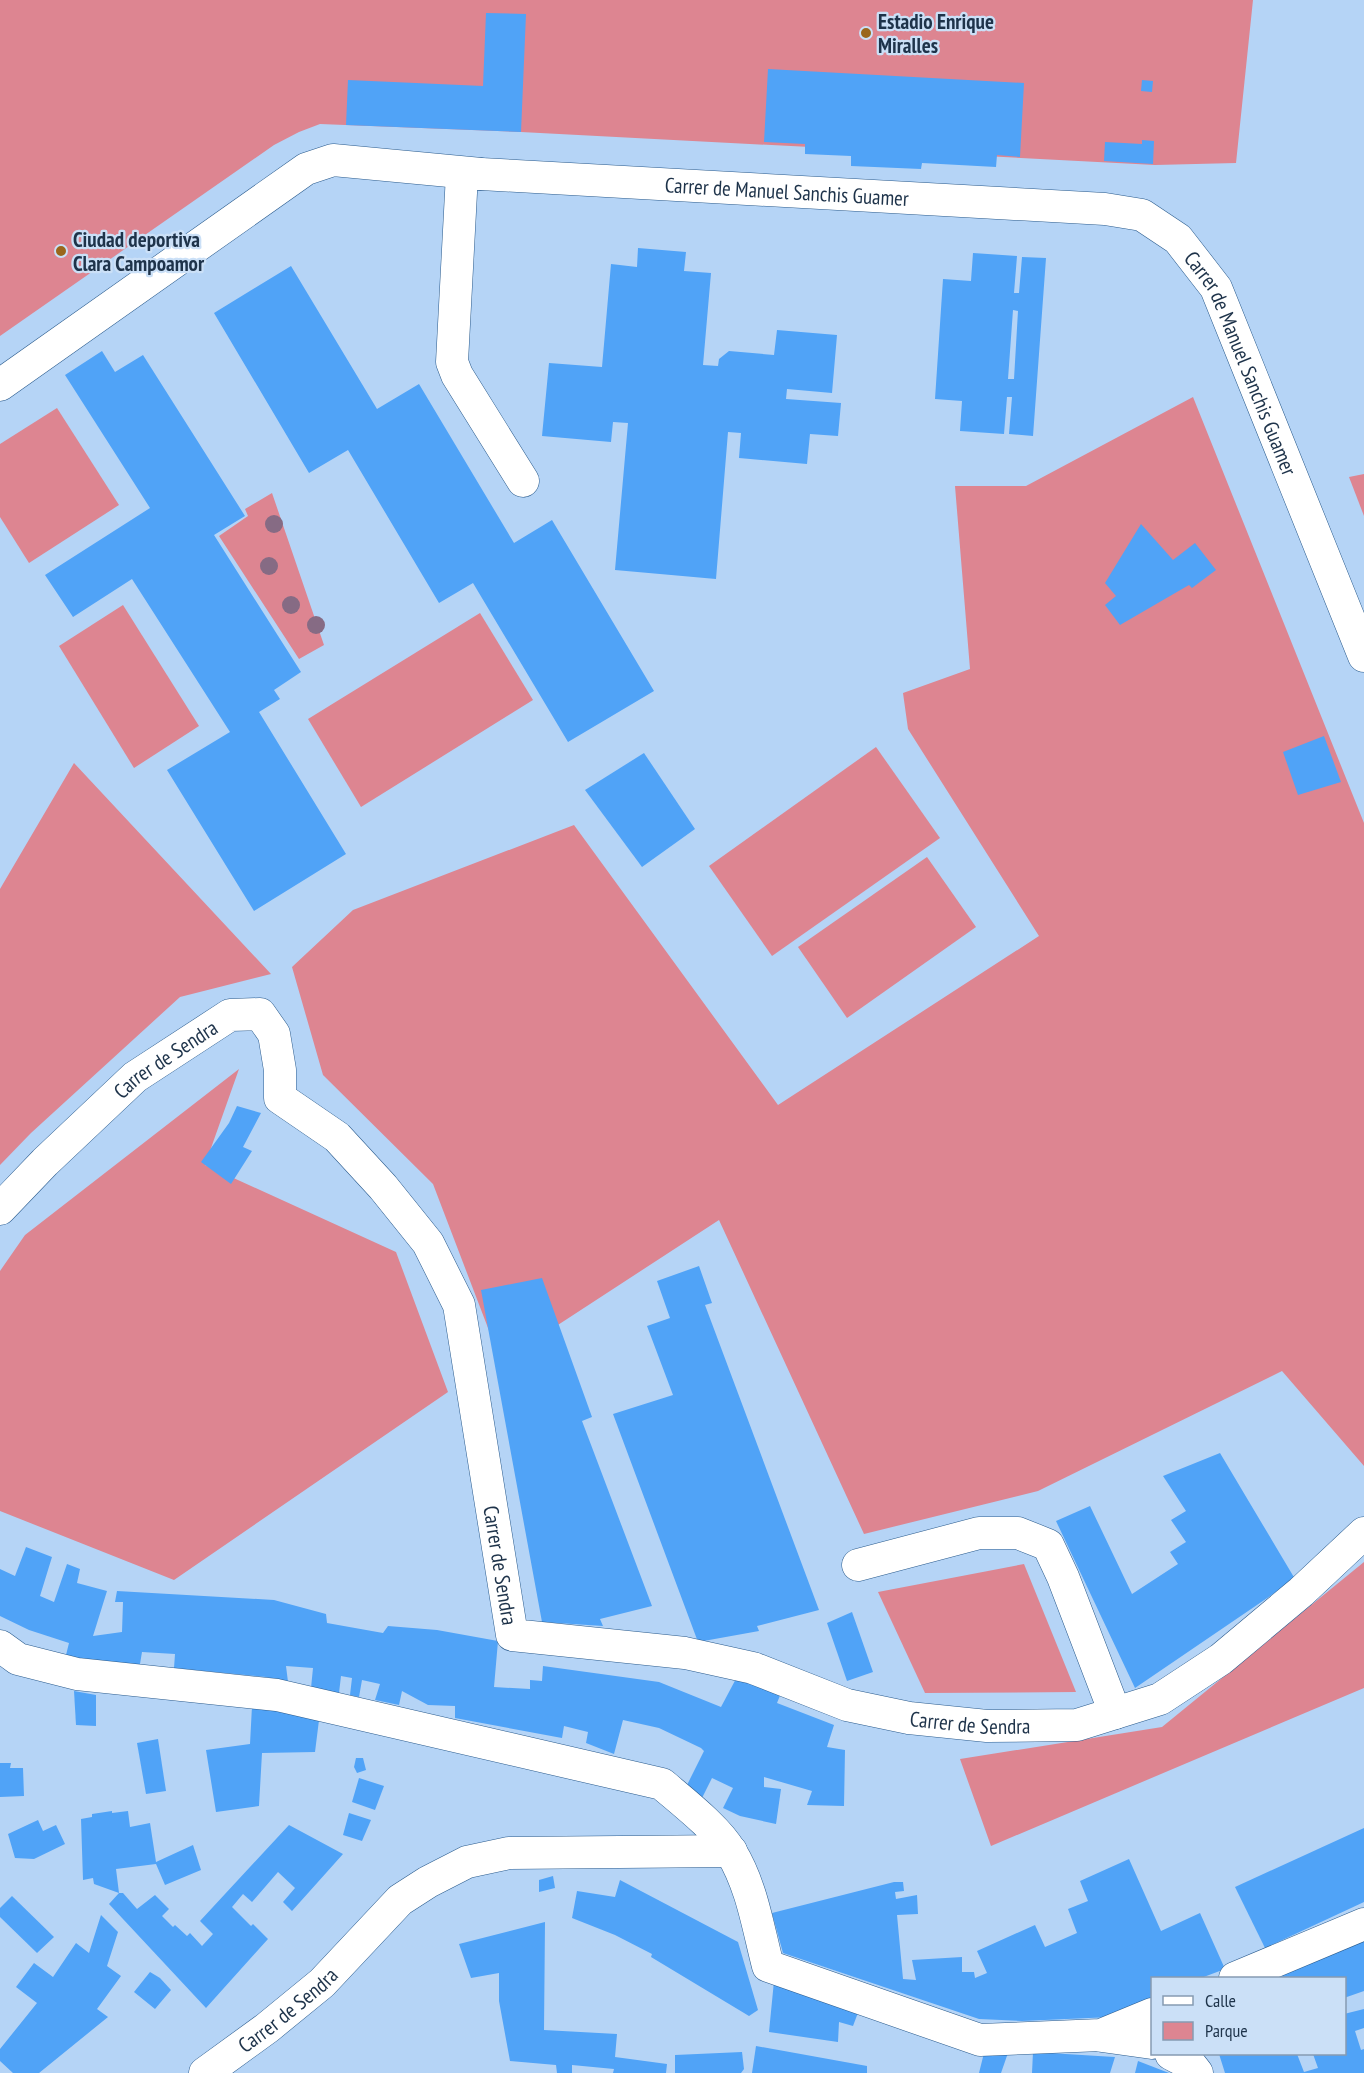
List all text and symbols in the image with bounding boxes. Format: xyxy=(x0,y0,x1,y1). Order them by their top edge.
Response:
place label: Estadio Enrique Miralles xyxy=(878,8,994,59)
marker: Estadio Enrique Miralles xyxy=(859,26,873,40)
street label: Carrer de Manuel Sanchis Guamer xyxy=(664,171,910,211)
place label: Ciudad deportiva Clara Campoamor xyxy=(73,226,205,277)
marker: Ciudad deportiva Clara Campoamor xyxy=(54,244,68,258)
street label: Carrer de Manuel Sanchis Guamer xyxy=(1179,245,1303,479)
street label: Carrer de Sendra xyxy=(107,1014,222,1104)
street label: Carrer de Sendra xyxy=(478,1504,524,1627)
street label: Carrer de Sendra xyxy=(909,1705,1030,1740)
street label: Carrer de Sendra xyxy=(232,1962,343,2058)
legend xyxy=(1151,1977,1346,2055)
text: Calle xyxy=(1205,1989,1236,2012)
text: Parque xyxy=(1205,2019,1248,2042)

